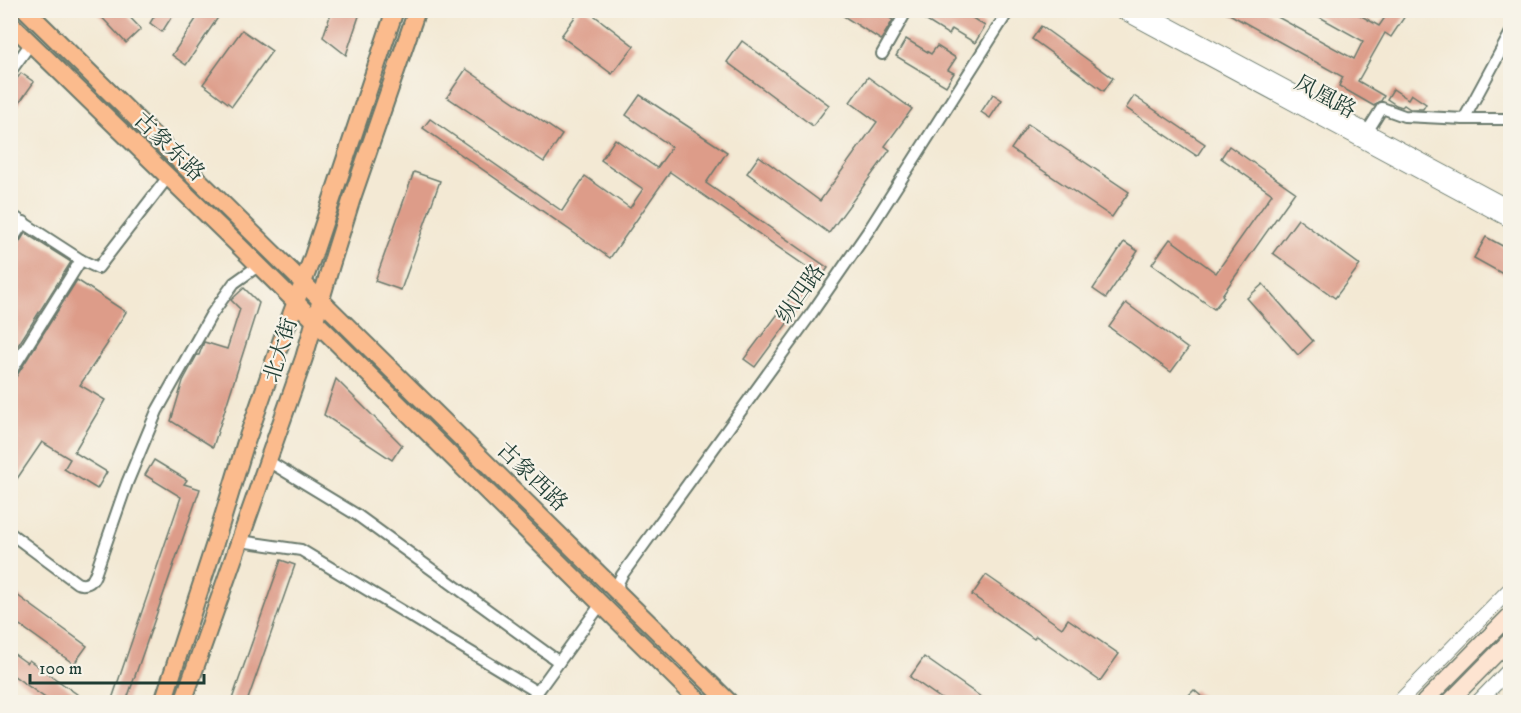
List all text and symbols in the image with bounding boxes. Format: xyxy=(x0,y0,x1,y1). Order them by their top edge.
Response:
street label: 凤凰路 xyxy=(1290,70,1360,124)
street label: 古象东路 xyxy=(128,107,210,187)
street label: 纵四路 xyxy=(771,259,831,329)
street label: 北大街 xyxy=(258,314,304,386)
street label: 古象西路 xyxy=(491,437,573,517)
scale bar xyxy=(30,647,204,685)
text: 100 m xyxy=(39,658,82,680)

